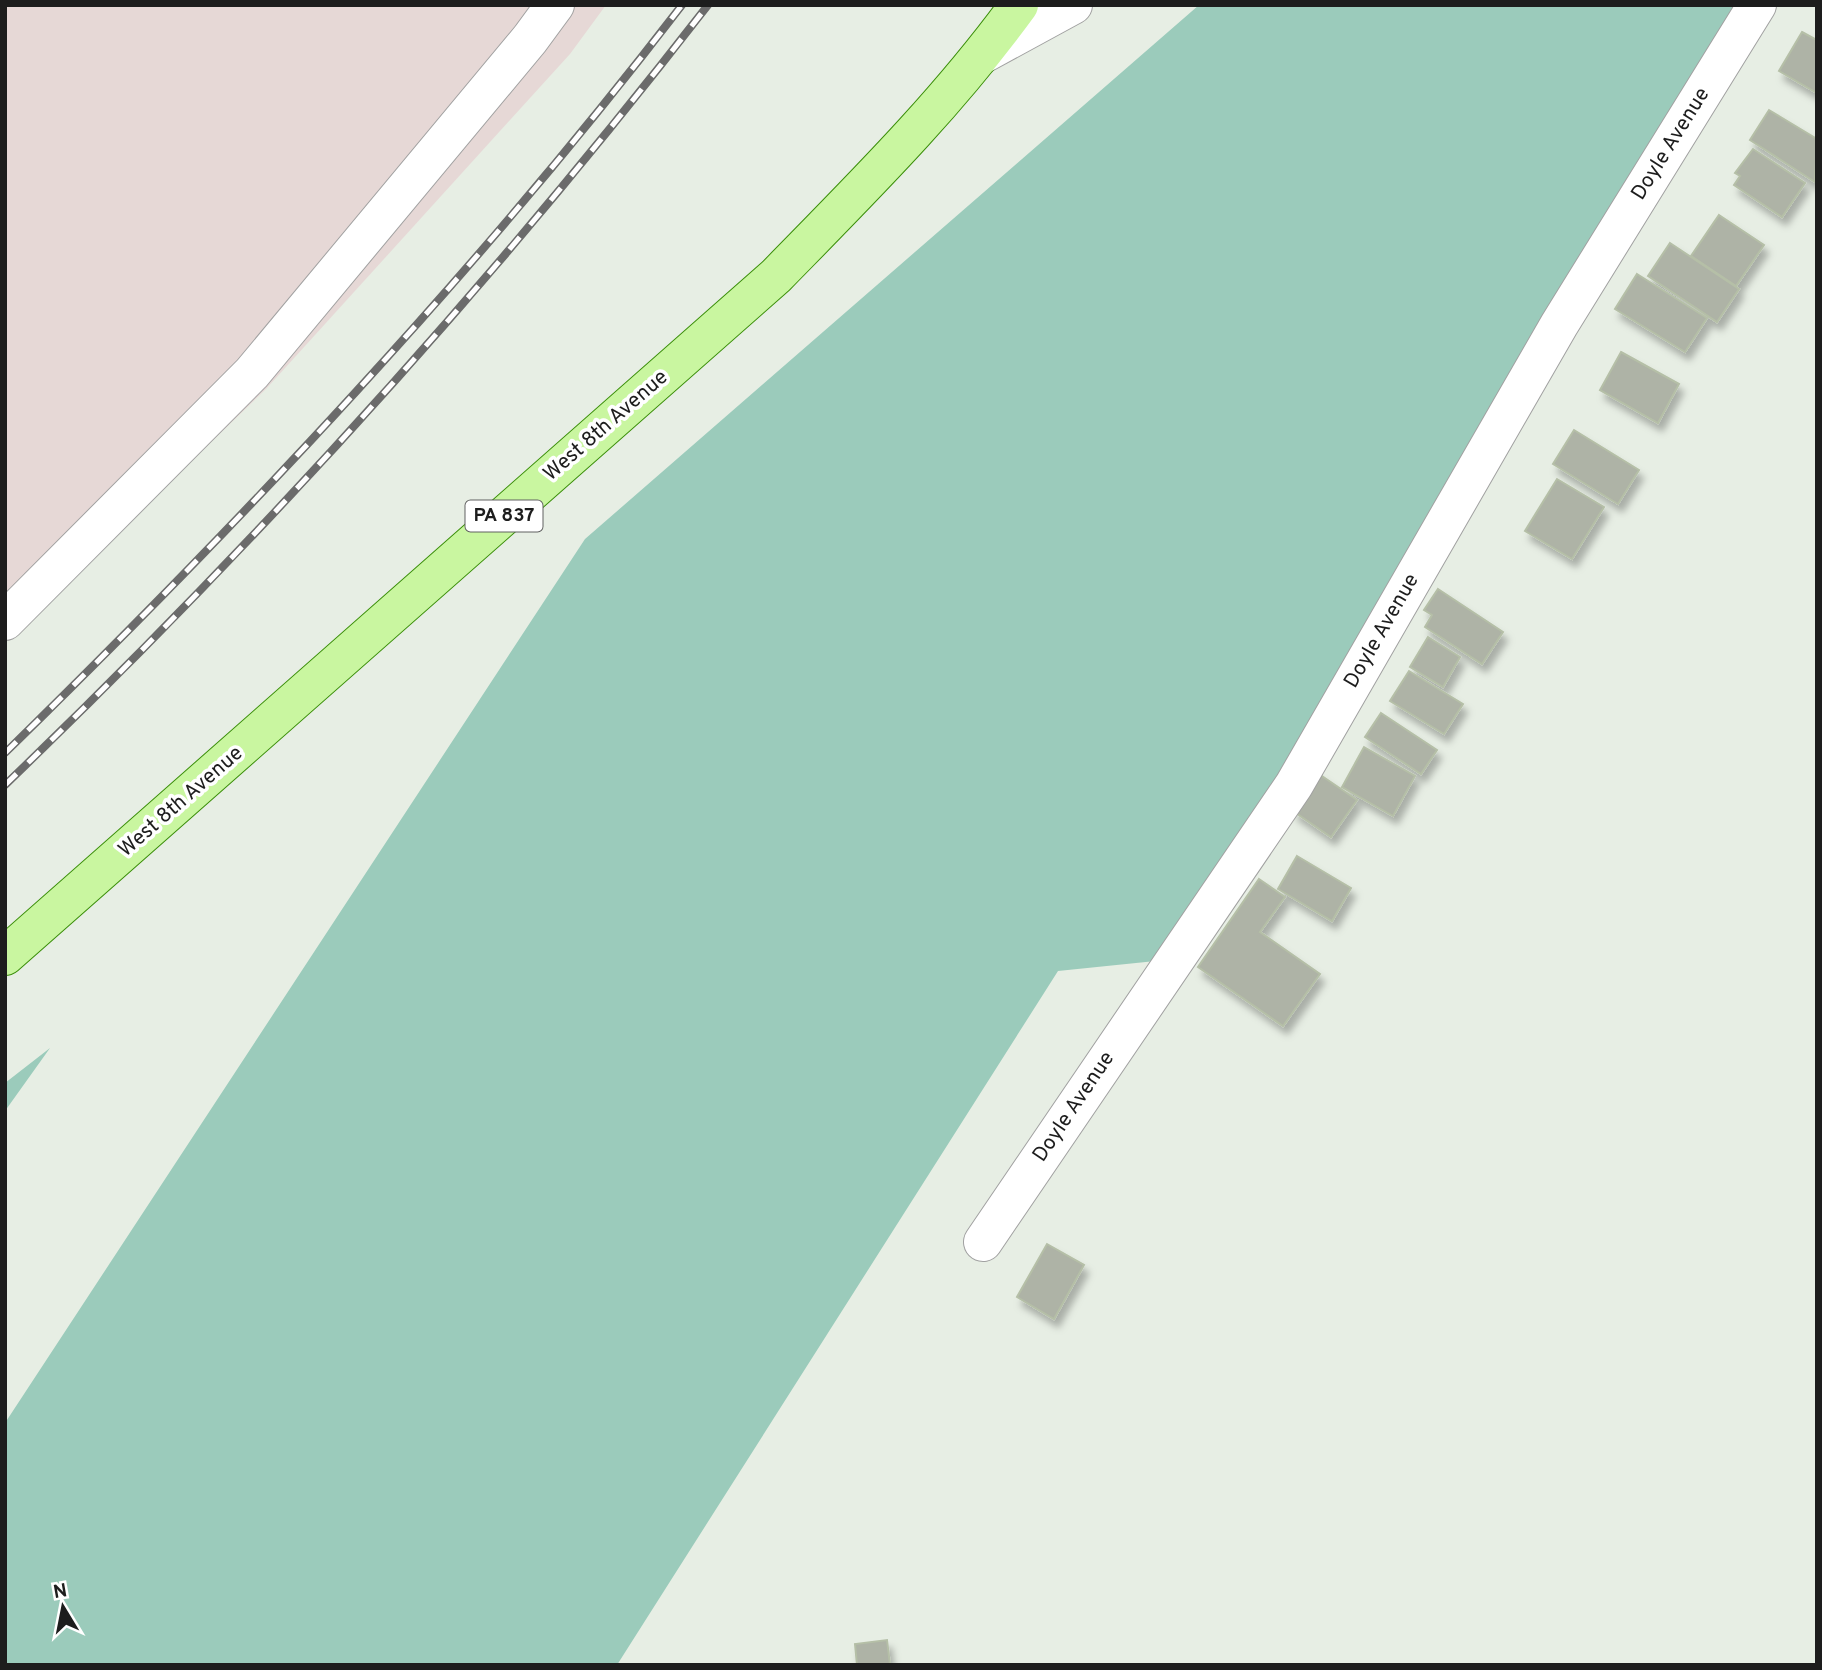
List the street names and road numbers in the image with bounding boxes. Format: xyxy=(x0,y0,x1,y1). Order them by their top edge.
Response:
street label: Doyle Avenue xyxy=(1626,83,1716,205)
street label: West 8th Avenue xyxy=(538,364,674,488)
road number: PA 837 xyxy=(466,500,542,531)
street label: Doyle Avenue xyxy=(1338,569,1426,693)
street label: West 8th Avenue xyxy=(113,740,249,864)
street label: Doyle Avenue xyxy=(1027,1046,1121,1168)

